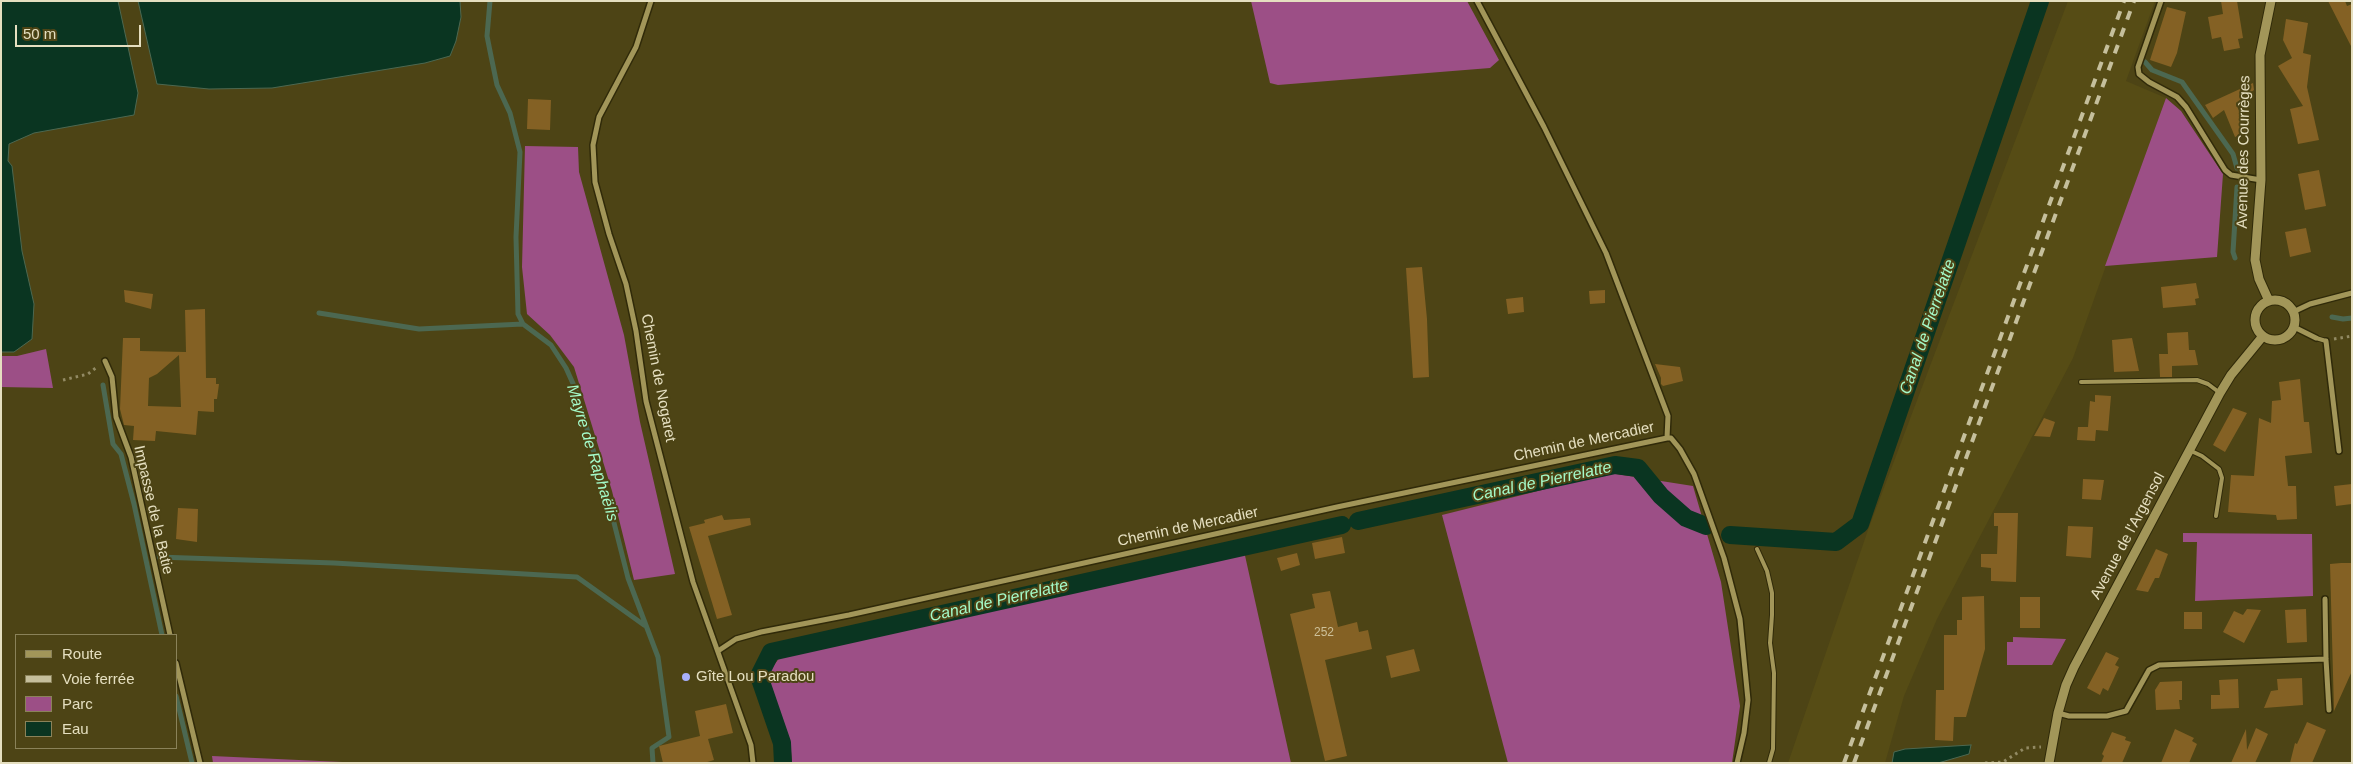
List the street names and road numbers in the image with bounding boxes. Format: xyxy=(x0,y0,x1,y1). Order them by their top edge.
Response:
street label: Avenue des Courrèges xyxy=(2234,75,2254,229)
street label: Chemin de Nogaret xyxy=(637,312,679,444)
street label: Chemin de Mercadier xyxy=(1512,418,1656,466)
street label: Impasse de la Batie xyxy=(129,444,177,576)
street label: Avenue de l'Argensol xyxy=(2087,470,2169,602)
street label: Chemin de Mercadier xyxy=(1116,503,1260,551)

